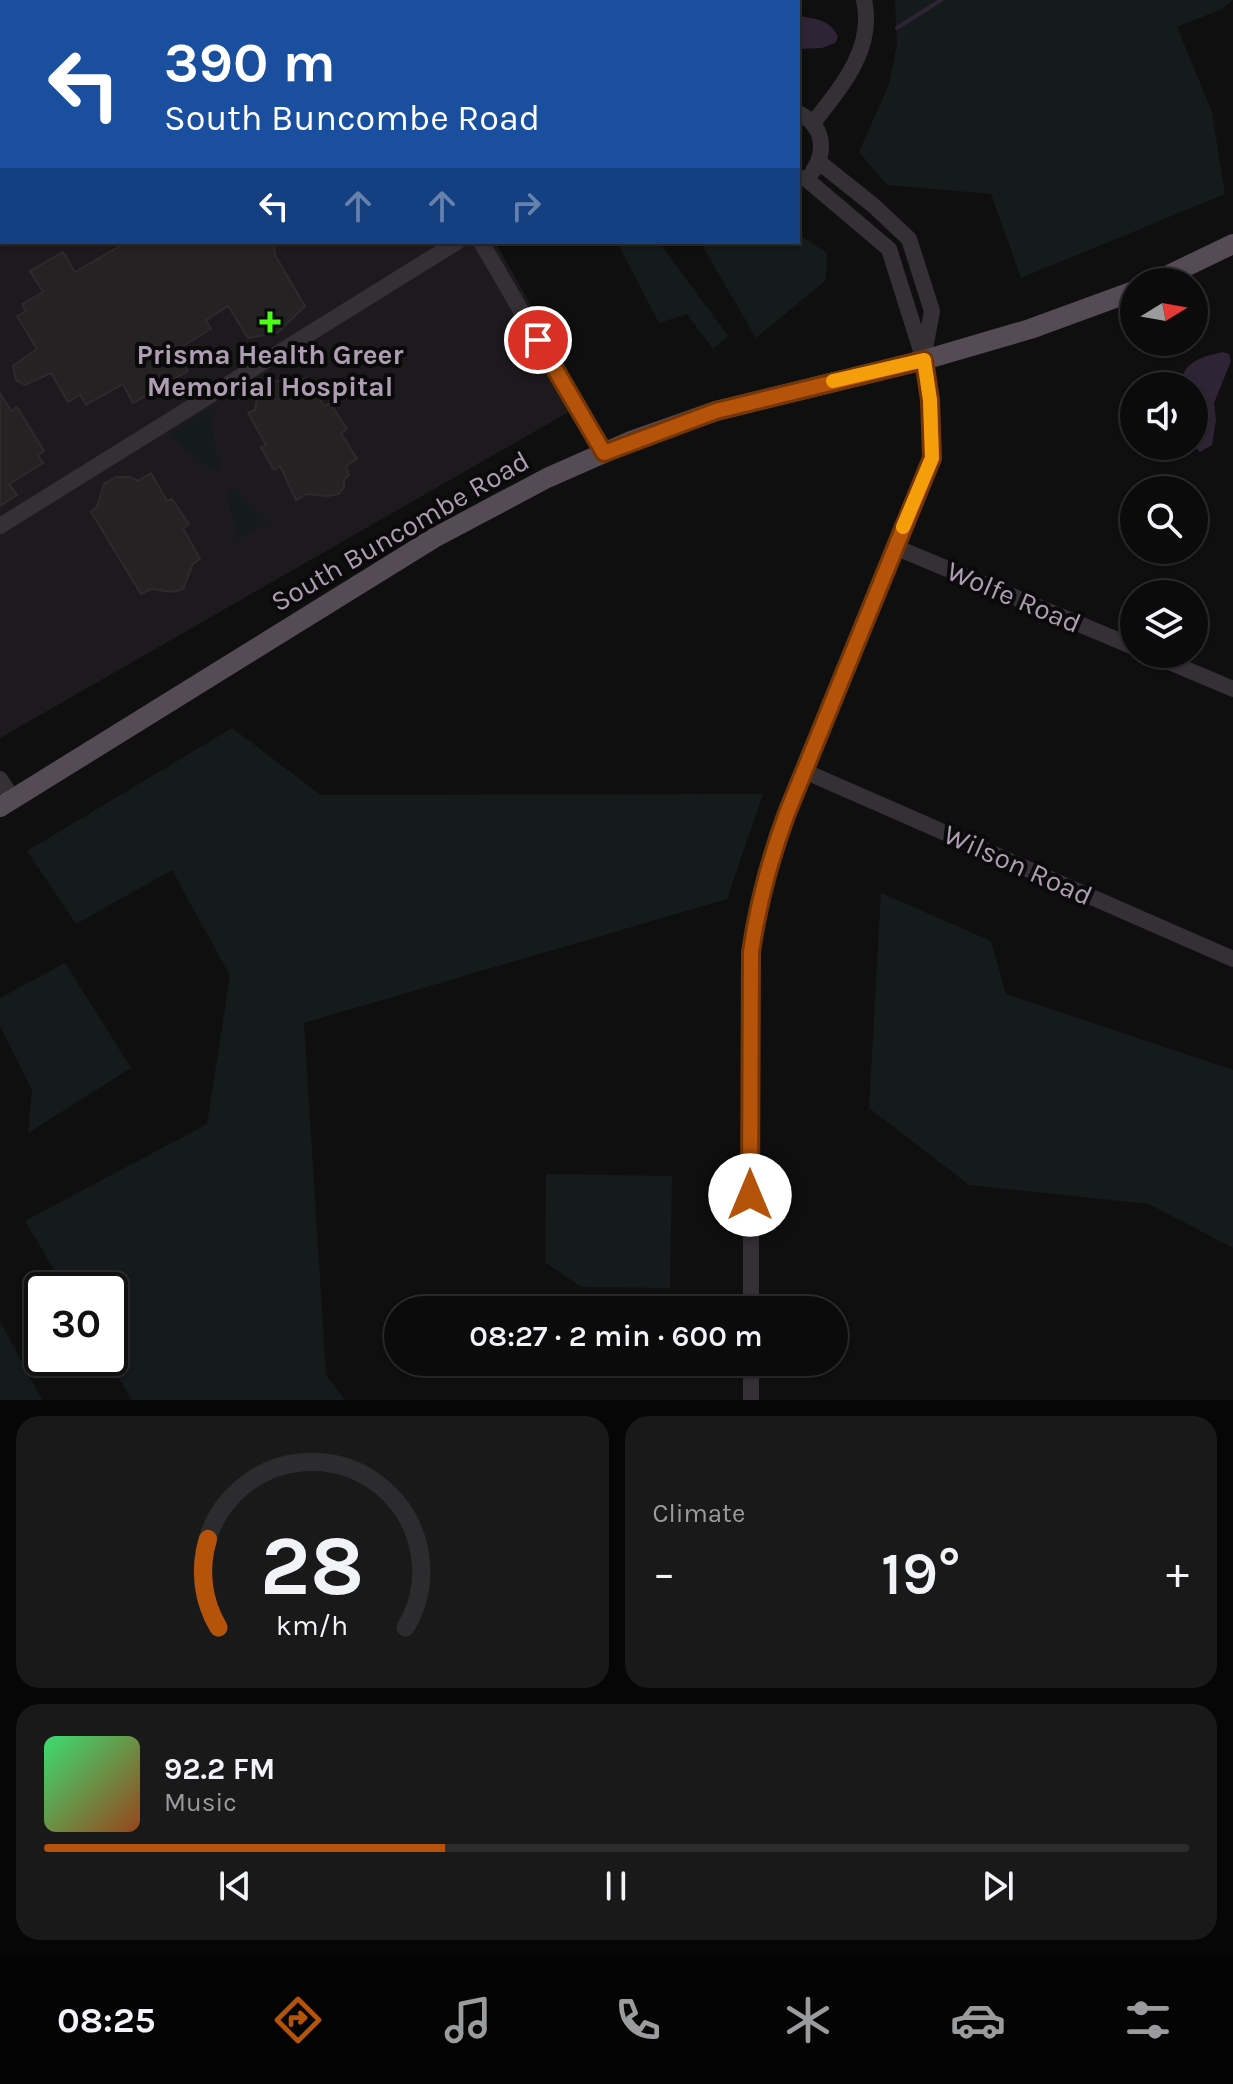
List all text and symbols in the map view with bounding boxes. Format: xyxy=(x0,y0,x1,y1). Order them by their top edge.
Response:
text: 390 m xyxy=(164,30,336,95)
icon: left xyxy=(32,32,136,136)
text: South Buncombe Road xyxy=(164,97,540,139)
icon: left xyxy=(252,184,296,228)
icon: ahead xyxy=(336,184,380,228)
icon: ahead xyxy=(420,184,464,228)
icon: right xyxy=(504,184,548,228)
north arrow xyxy=(1120,268,1208,356)
map controls xyxy=(1120,268,1208,668)
pin xyxy=(504,306,572,374)
marker: Prisma Health Greer Memorial Hospital xyxy=(259,311,281,333)
icon: arrive xyxy=(516,318,560,362)
place label: Prisma Health Greer Memorial Hospital xyxy=(137,338,403,403)
button: sound xyxy=(1120,372,1208,460)
street label: South Buncombe Road xyxy=(265,444,535,618)
button: search xyxy=(1120,476,1208,564)
street label: Wolfe Road xyxy=(942,554,1086,640)
button: layers xyxy=(1120,580,1208,668)
street label: Wilson Road xyxy=(939,818,1097,912)
position arrow xyxy=(708,1153,792,1237)
speed limit sign: 30 xyxy=(24,1272,128,1376)
text: 08:27 · 2 min · 600 m xyxy=(469,1318,763,1354)
text: Climate xyxy=(653,1498,745,1529)
text: 28 xyxy=(260,1518,364,1615)
text: 19° xyxy=(881,1539,961,1609)
text: − xyxy=(653,1548,676,1599)
text: + xyxy=(1166,1548,1189,1599)
text: km/h xyxy=(276,1609,348,1642)
text: 92.2 FM xyxy=(164,1751,275,1787)
text: Music xyxy=(164,1787,237,1818)
icon: previous xyxy=(213,1864,257,1908)
icon: pause xyxy=(594,1864,638,1908)
icon: next xyxy=(976,1864,1020,1908)
icon: directions xyxy=(270,1992,326,2048)
icon: music xyxy=(440,1992,496,2048)
icon: phone xyxy=(610,1992,666,2048)
icon: climate xyxy=(780,1992,836,2048)
icon: car xyxy=(950,1992,1006,2048)
icon: filters xyxy=(1120,1992,1176,2048)
text: 08:25 xyxy=(57,1999,156,2041)

